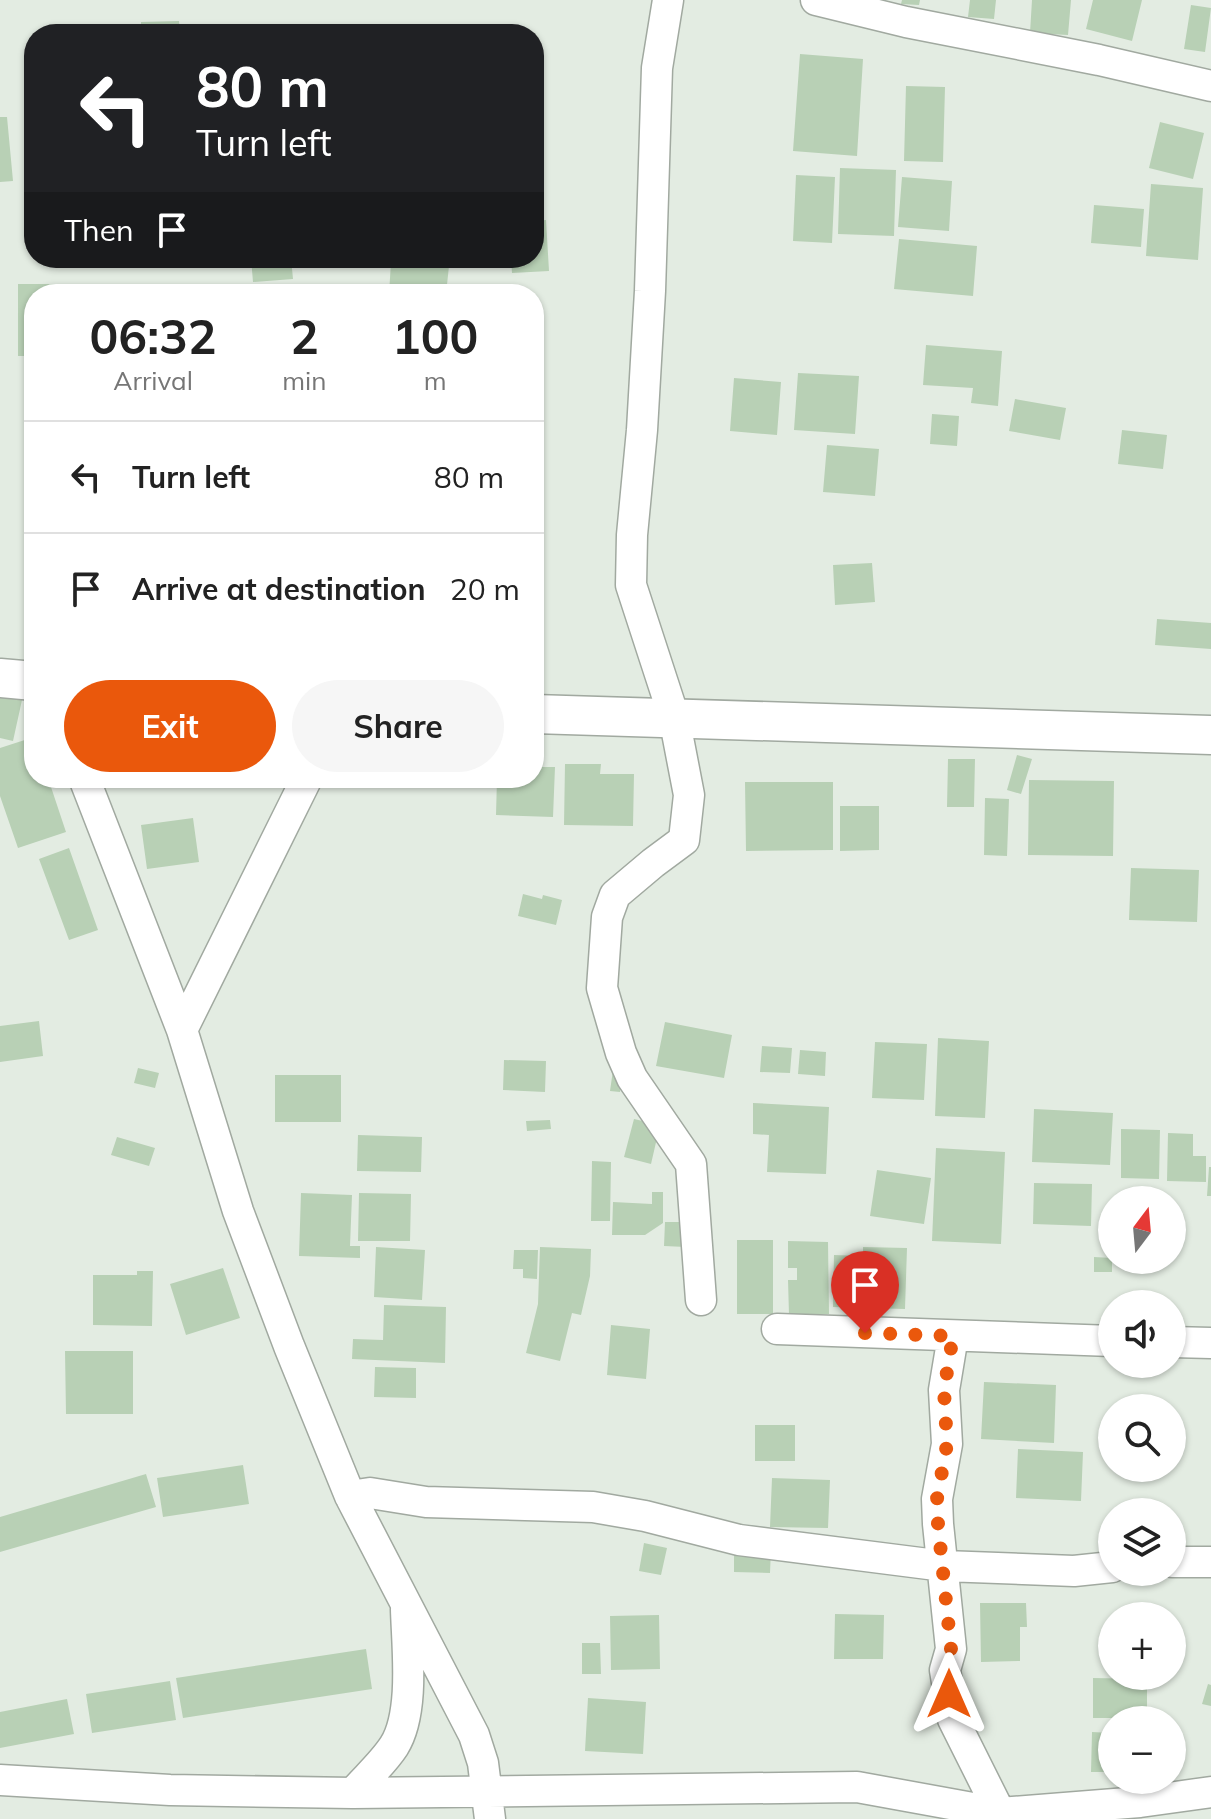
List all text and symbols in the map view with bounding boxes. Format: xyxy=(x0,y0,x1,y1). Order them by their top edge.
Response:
text: 80 m xyxy=(196,51,329,121)
icon: left xyxy=(64,56,168,160)
text: Turn left xyxy=(196,120,332,165)
icon: arrive xyxy=(150,208,194,252)
text: Then xyxy=(64,211,134,249)
text: 06:32 xyxy=(90,306,217,366)
text: 2 xyxy=(290,306,319,366)
text: 100 xyxy=(392,306,478,366)
text: Arrival xyxy=(113,364,193,397)
text: min xyxy=(282,364,326,397)
text: m xyxy=(424,364,447,397)
icon: left xyxy=(64,455,108,499)
text: Turn left xyxy=(132,458,250,496)
text: 80 m xyxy=(434,458,504,496)
icon: arrive xyxy=(64,567,108,611)
text: Arrive at destination xyxy=(132,570,426,608)
text: 20 m xyxy=(450,570,520,608)
button: Exit xyxy=(64,680,276,772)
button: Share xyxy=(292,680,504,772)
north arrow xyxy=(1098,1186,1186,1274)
map controls xyxy=(1098,1186,1186,1794)
pin xyxy=(831,1251,899,1333)
icon: arrive xyxy=(843,1263,887,1307)
button: sound xyxy=(1098,1290,1186,1378)
button: search xyxy=(1098,1394,1186,1482)
button: layers xyxy=(1098,1498,1186,1586)
button: + xyxy=(1098,1602,1186,1690)
position arrow xyxy=(907,1652,991,1736)
button: − xyxy=(1098,1706,1186,1794)

